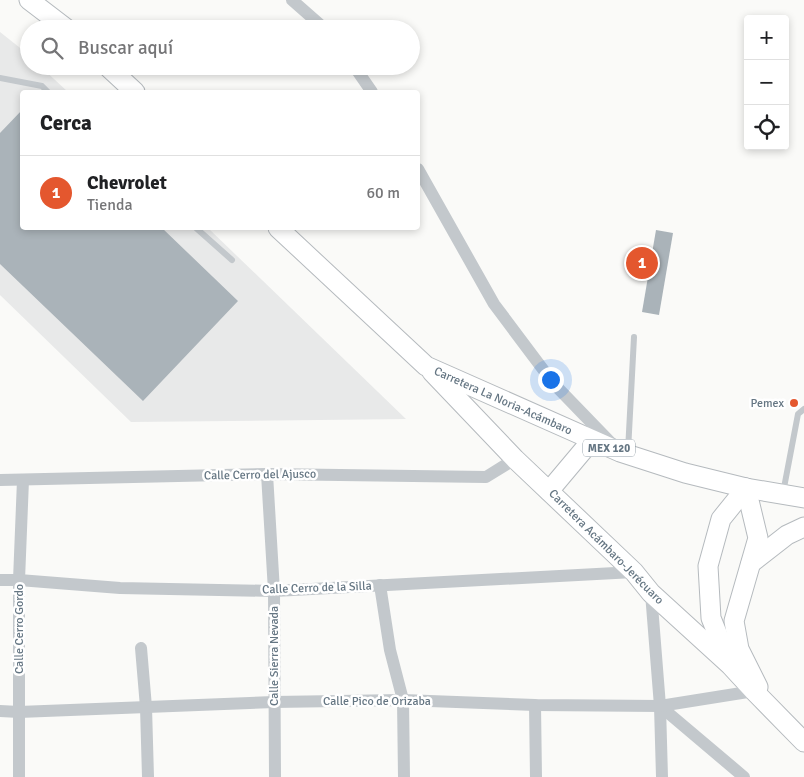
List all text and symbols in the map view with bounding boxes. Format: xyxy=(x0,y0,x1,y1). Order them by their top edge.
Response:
map controls xyxy=(744,15,789,150)
button: + xyxy=(744,15,789,60)
search box xyxy=(20,20,420,75)
icon: search xyxy=(38,34,66,62)
text: Buscar aquí xyxy=(78,36,173,60)
button: − xyxy=(744,60,789,105)
button: locate xyxy=(744,105,789,150)
text: Cerca xyxy=(40,110,92,136)
text: Chevrolet xyxy=(87,171,167,195)
text: 1 xyxy=(52,183,60,203)
text: 60 m xyxy=(366,183,400,203)
text: Tienda xyxy=(87,195,133,215)
pin: 1 xyxy=(626,244,658,282)
street label: Carretera La Noria-Acámbaro xyxy=(432,364,574,438)
your location xyxy=(538,367,564,393)
place label: Pemex xyxy=(750,396,784,411)
marker: Pemex xyxy=(788,397,800,409)
road number: MEX 120 xyxy=(583,439,635,456)
street label: Calle Cerro del Ajusco xyxy=(204,467,316,483)
street label: Carretera Acámbaro-Jerécuaro xyxy=(545,486,667,608)
street label: Calle Cerro de la Silla xyxy=(262,579,372,597)
street label: Calle Cerro Gordo xyxy=(12,584,27,674)
street label: Calle Sierra Nevada xyxy=(267,606,282,706)
street label: Calle Pico de Orizaba xyxy=(323,694,431,709)

